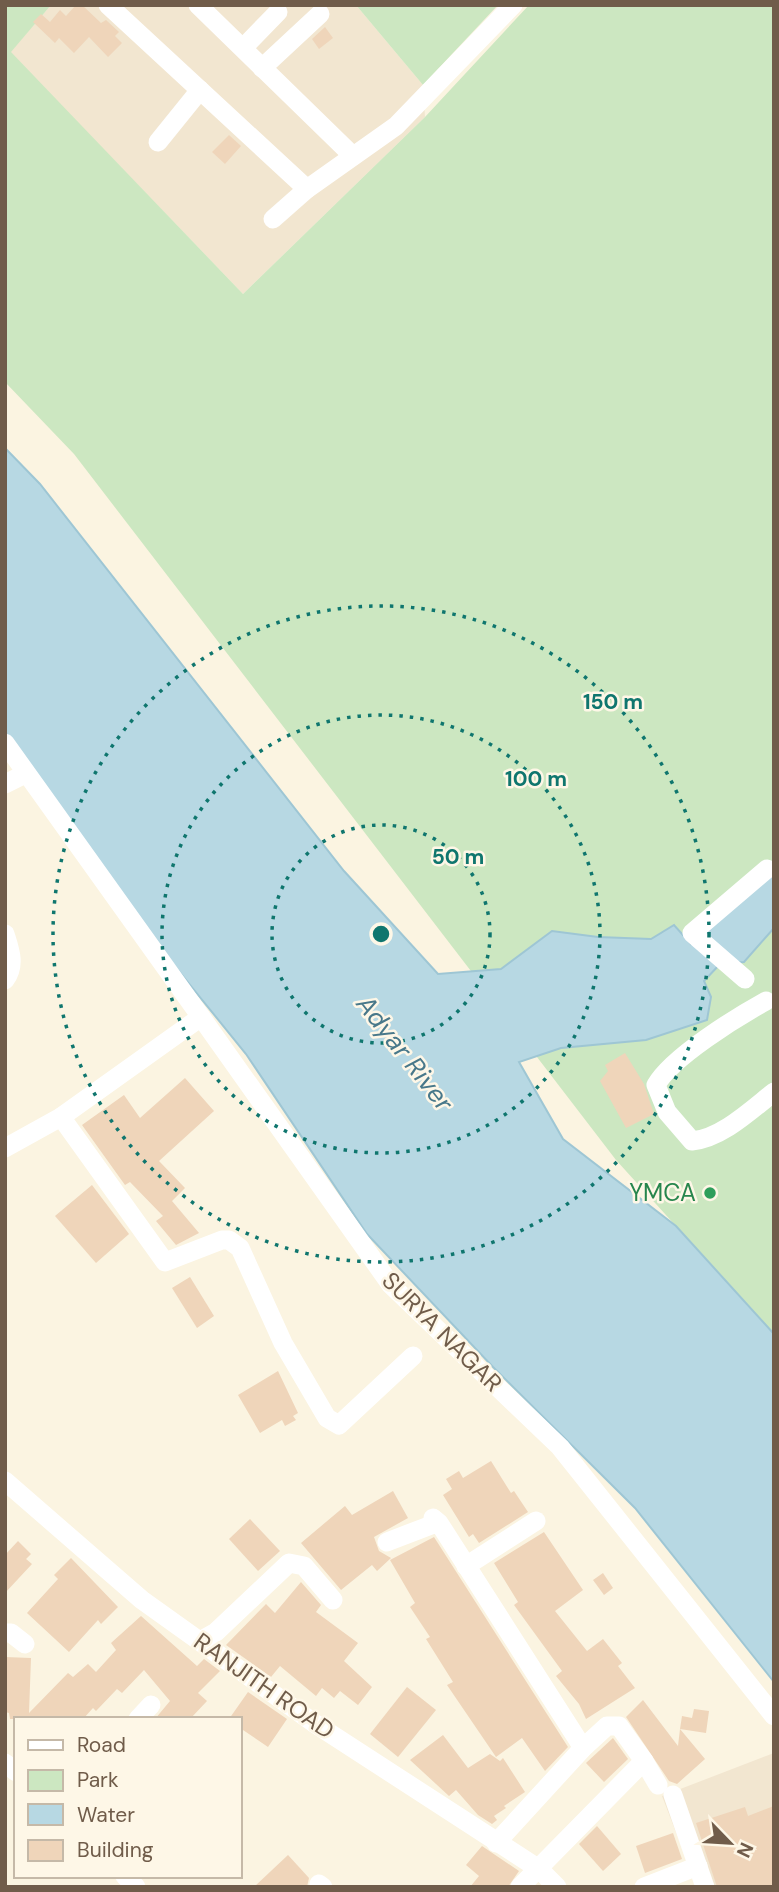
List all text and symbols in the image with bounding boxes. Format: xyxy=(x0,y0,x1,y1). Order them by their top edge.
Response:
text: 150 m xyxy=(583,688,643,716)
text: 100 m xyxy=(505,765,567,793)
text: 50 m xyxy=(432,843,484,871)
centre of rings xyxy=(369,922,393,946)
water label: Adyar River xyxy=(348,987,462,1119)
place label: YMCA xyxy=(629,1177,696,1208)
marker: YMCA xyxy=(702,1185,718,1201)
street label: SURYA NAGAR xyxy=(376,1265,509,1398)
street label: RANJITH ROAD xyxy=(188,1626,341,1746)
legend xyxy=(14,1717,242,1878)
text: Road xyxy=(77,1731,126,1759)
text: Park xyxy=(77,1766,119,1794)
text: Water xyxy=(77,1801,135,1829)
north arrow xyxy=(695,1808,765,1878)
text: Building xyxy=(77,1836,154,1864)
text: N xyxy=(731,1838,759,1862)

